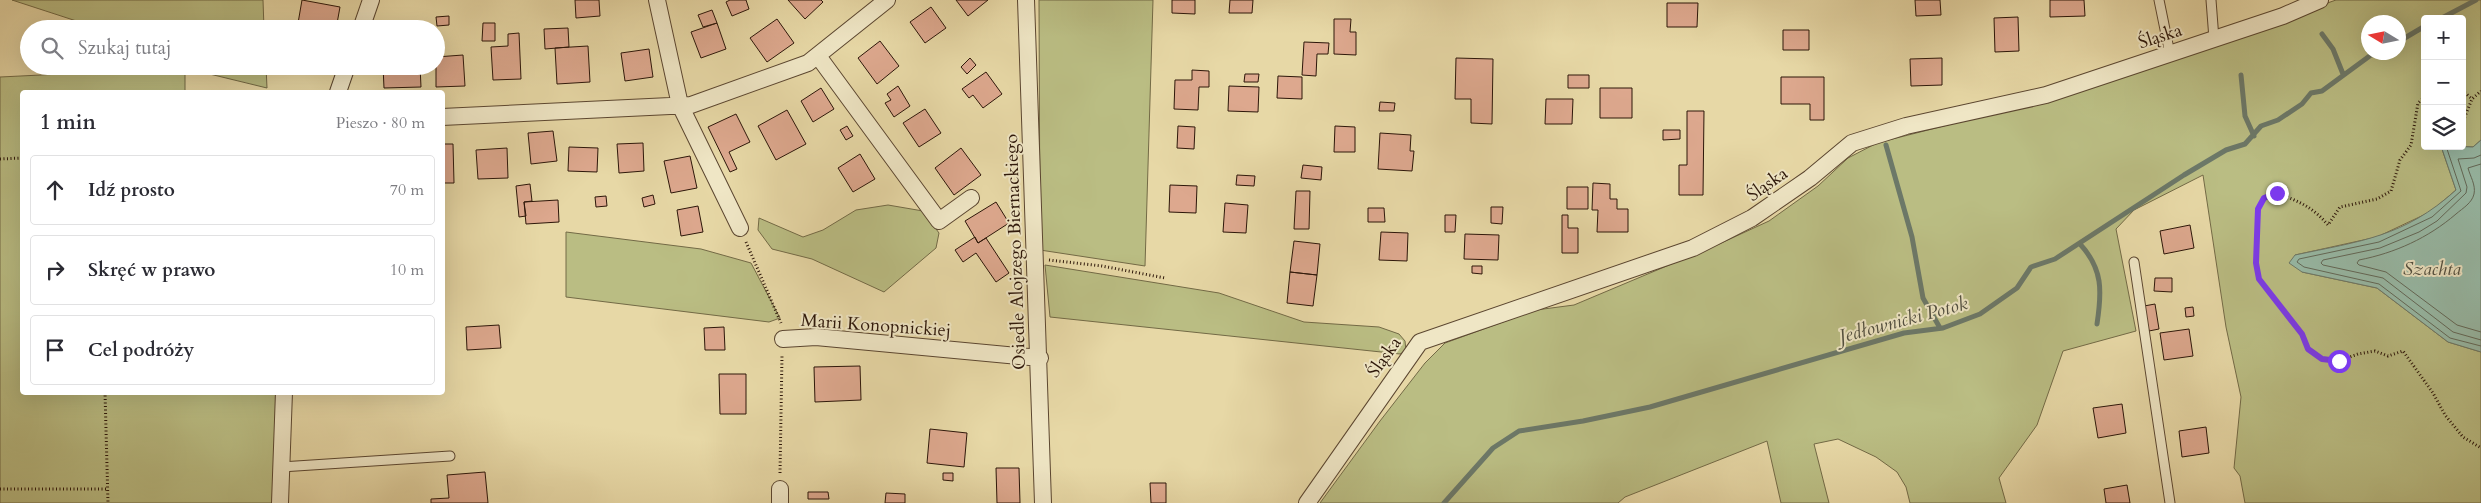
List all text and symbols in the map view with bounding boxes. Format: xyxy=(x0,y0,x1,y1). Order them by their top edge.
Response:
north arrow xyxy=(2361,15,2406,60)
map controls xyxy=(2421,15,2466,150)
button: + xyxy=(2421,15,2466,60)
street label: Śląska xyxy=(2135,18,2185,55)
search box xyxy=(20,20,445,75)
icon: search xyxy=(38,34,66,62)
text: Szukaj tutaj xyxy=(78,35,171,61)
button: − xyxy=(2421,60,2466,105)
button: layers xyxy=(2421,105,2466,150)
text: 1 min xyxy=(40,108,96,137)
text: Pieszo · 80 m xyxy=(336,112,425,134)
street label: Osiedle Alojzego Biernackiego xyxy=(999,133,1032,370)
street label: Śląska xyxy=(1742,161,1793,207)
icon: ahead xyxy=(41,176,69,204)
text: Idź prosto xyxy=(88,177,175,203)
text: 70 m xyxy=(390,179,424,201)
route end xyxy=(2266,182,2289,205)
icon: right xyxy=(41,256,69,284)
water label: Szachta xyxy=(2403,256,2461,282)
text: Skręć w prawo xyxy=(88,257,215,283)
text: 10 m xyxy=(390,259,424,281)
water label: Jedłownicki Potok xyxy=(1832,290,1971,351)
street label: Marii Konopnickiej xyxy=(800,308,952,343)
street label: Śląska xyxy=(1361,332,1408,383)
icon: arrive xyxy=(41,336,69,364)
text: Cel podróży xyxy=(88,337,194,363)
route start xyxy=(2328,350,2351,373)

